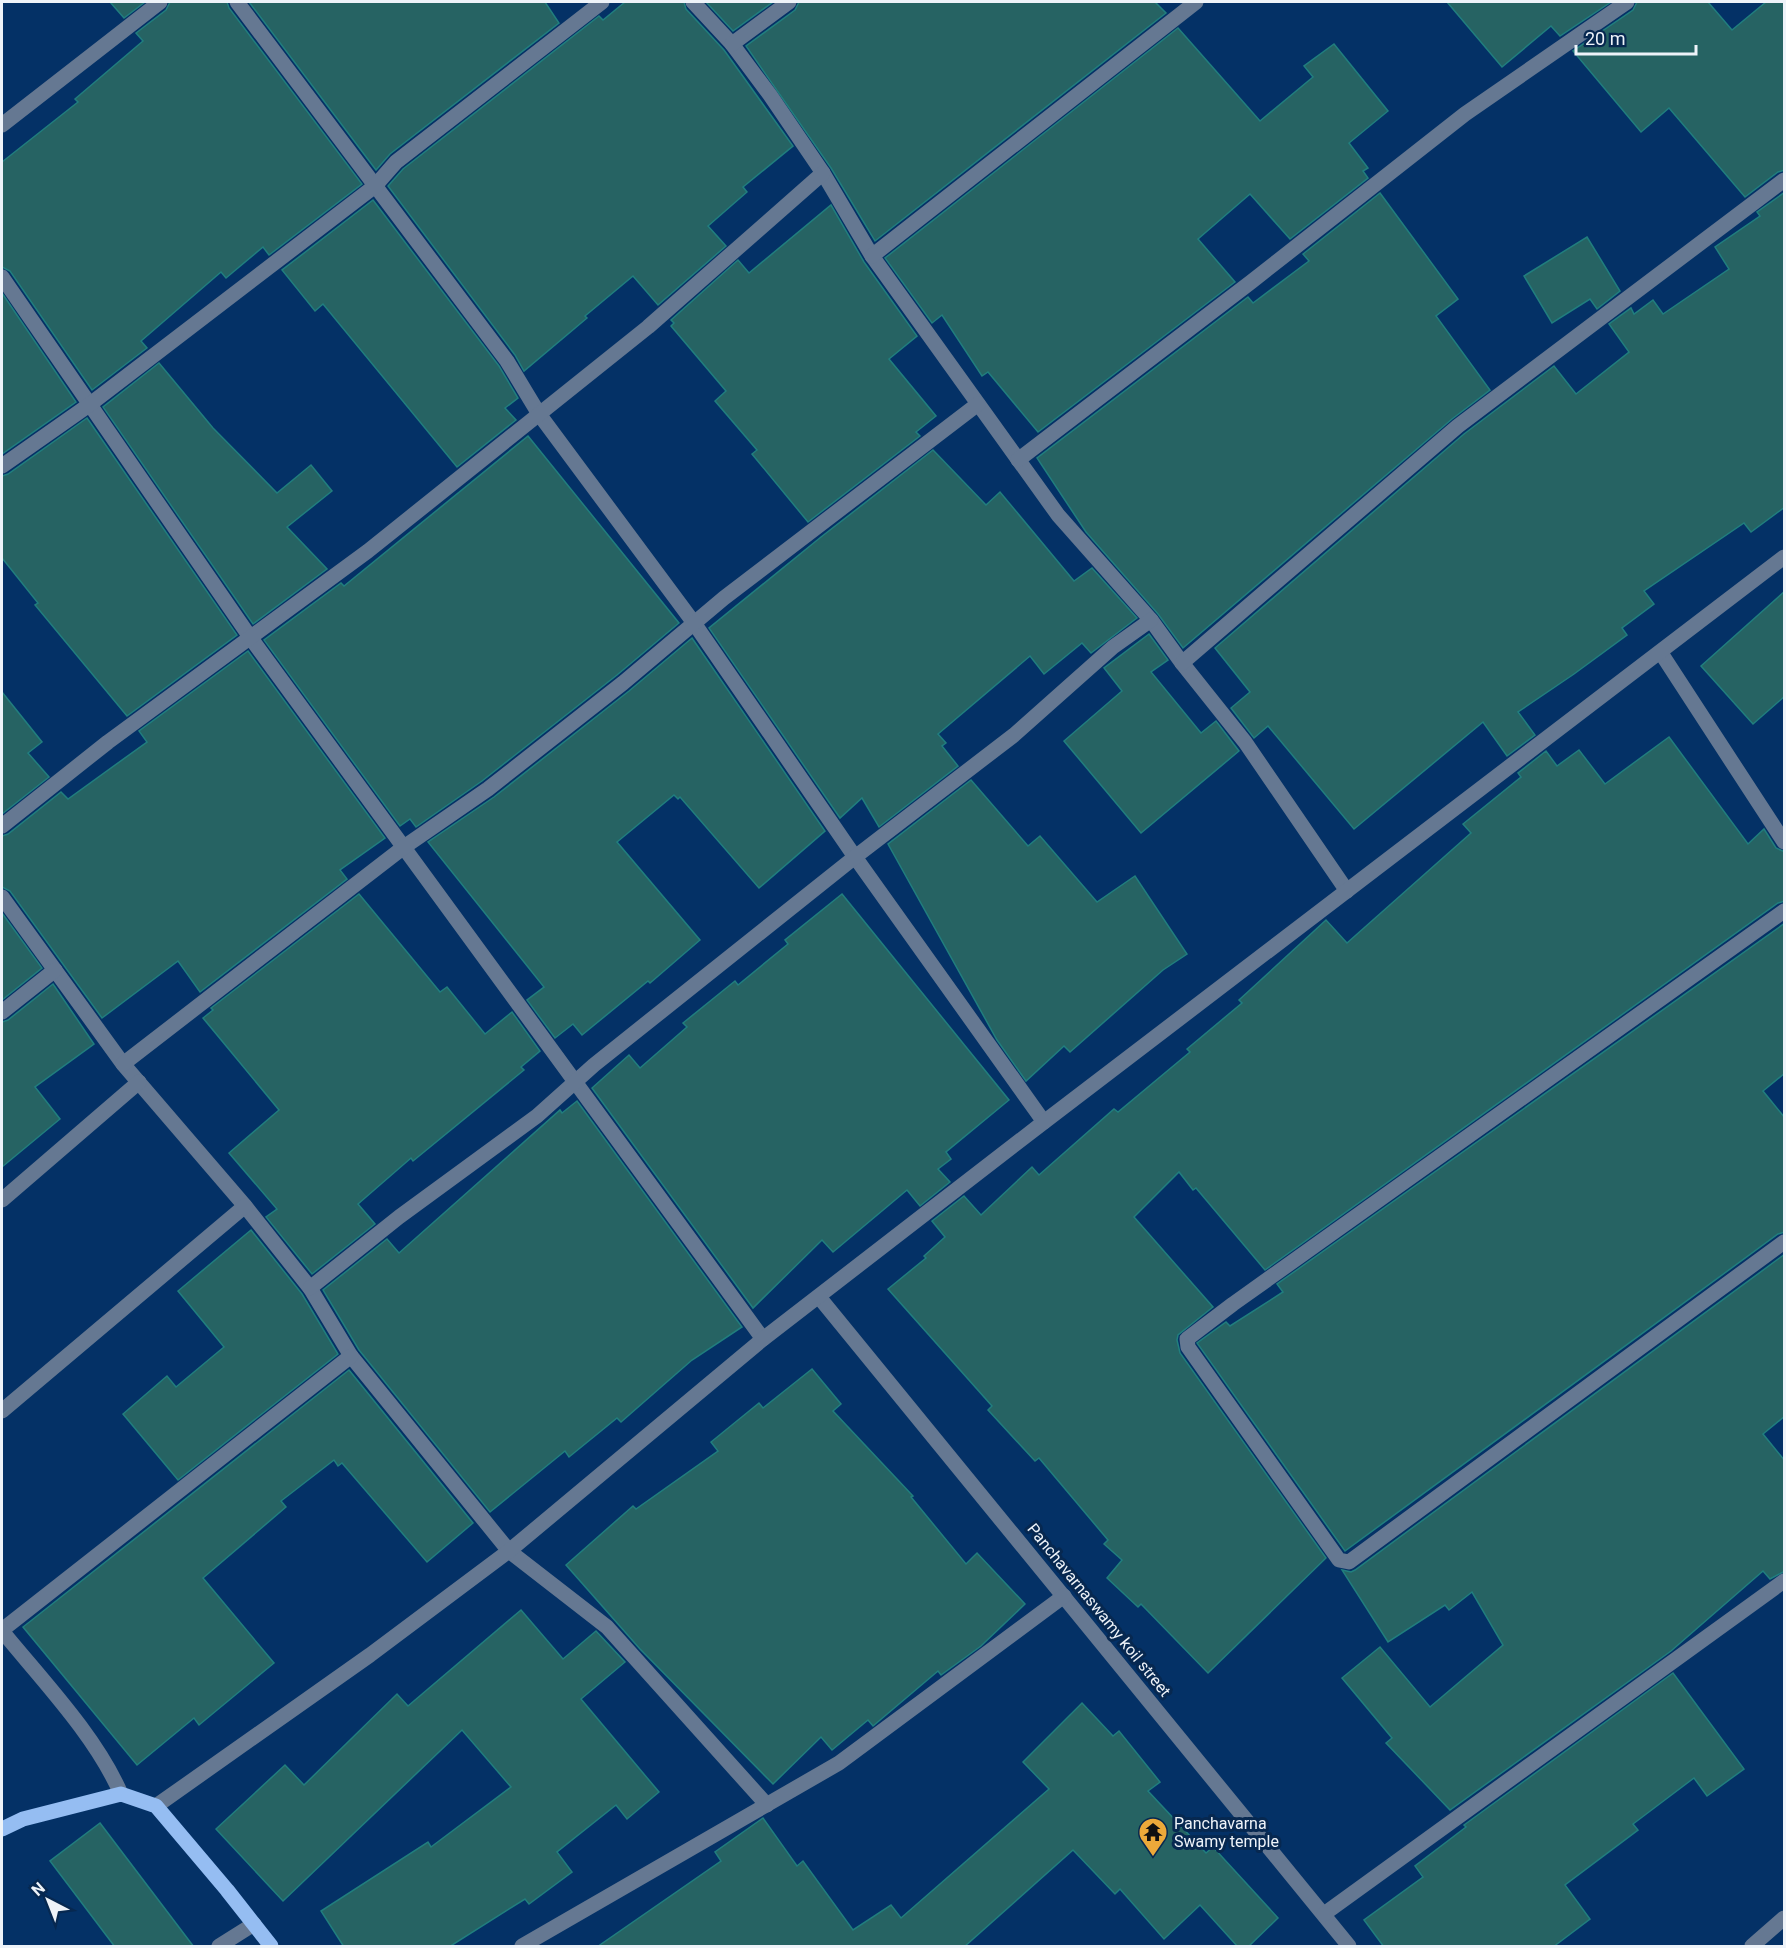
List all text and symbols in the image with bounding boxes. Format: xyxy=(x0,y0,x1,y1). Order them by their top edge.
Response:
scale bar xyxy=(1576,18,1696,56)
text: 20 m xyxy=(1585,28,1625,49)
street label: Panchavarnaswamy koil street xyxy=(1023,1520,1175,1700)
place label: Panchavarna Swamy temple xyxy=(1174,1814,1279,1851)
temple icon: Panchavarna Swamy temple xyxy=(1137,1816,1169,1858)
north arrow xyxy=(18,1870,78,1930)
text: N xyxy=(28,1878,49,1900)

